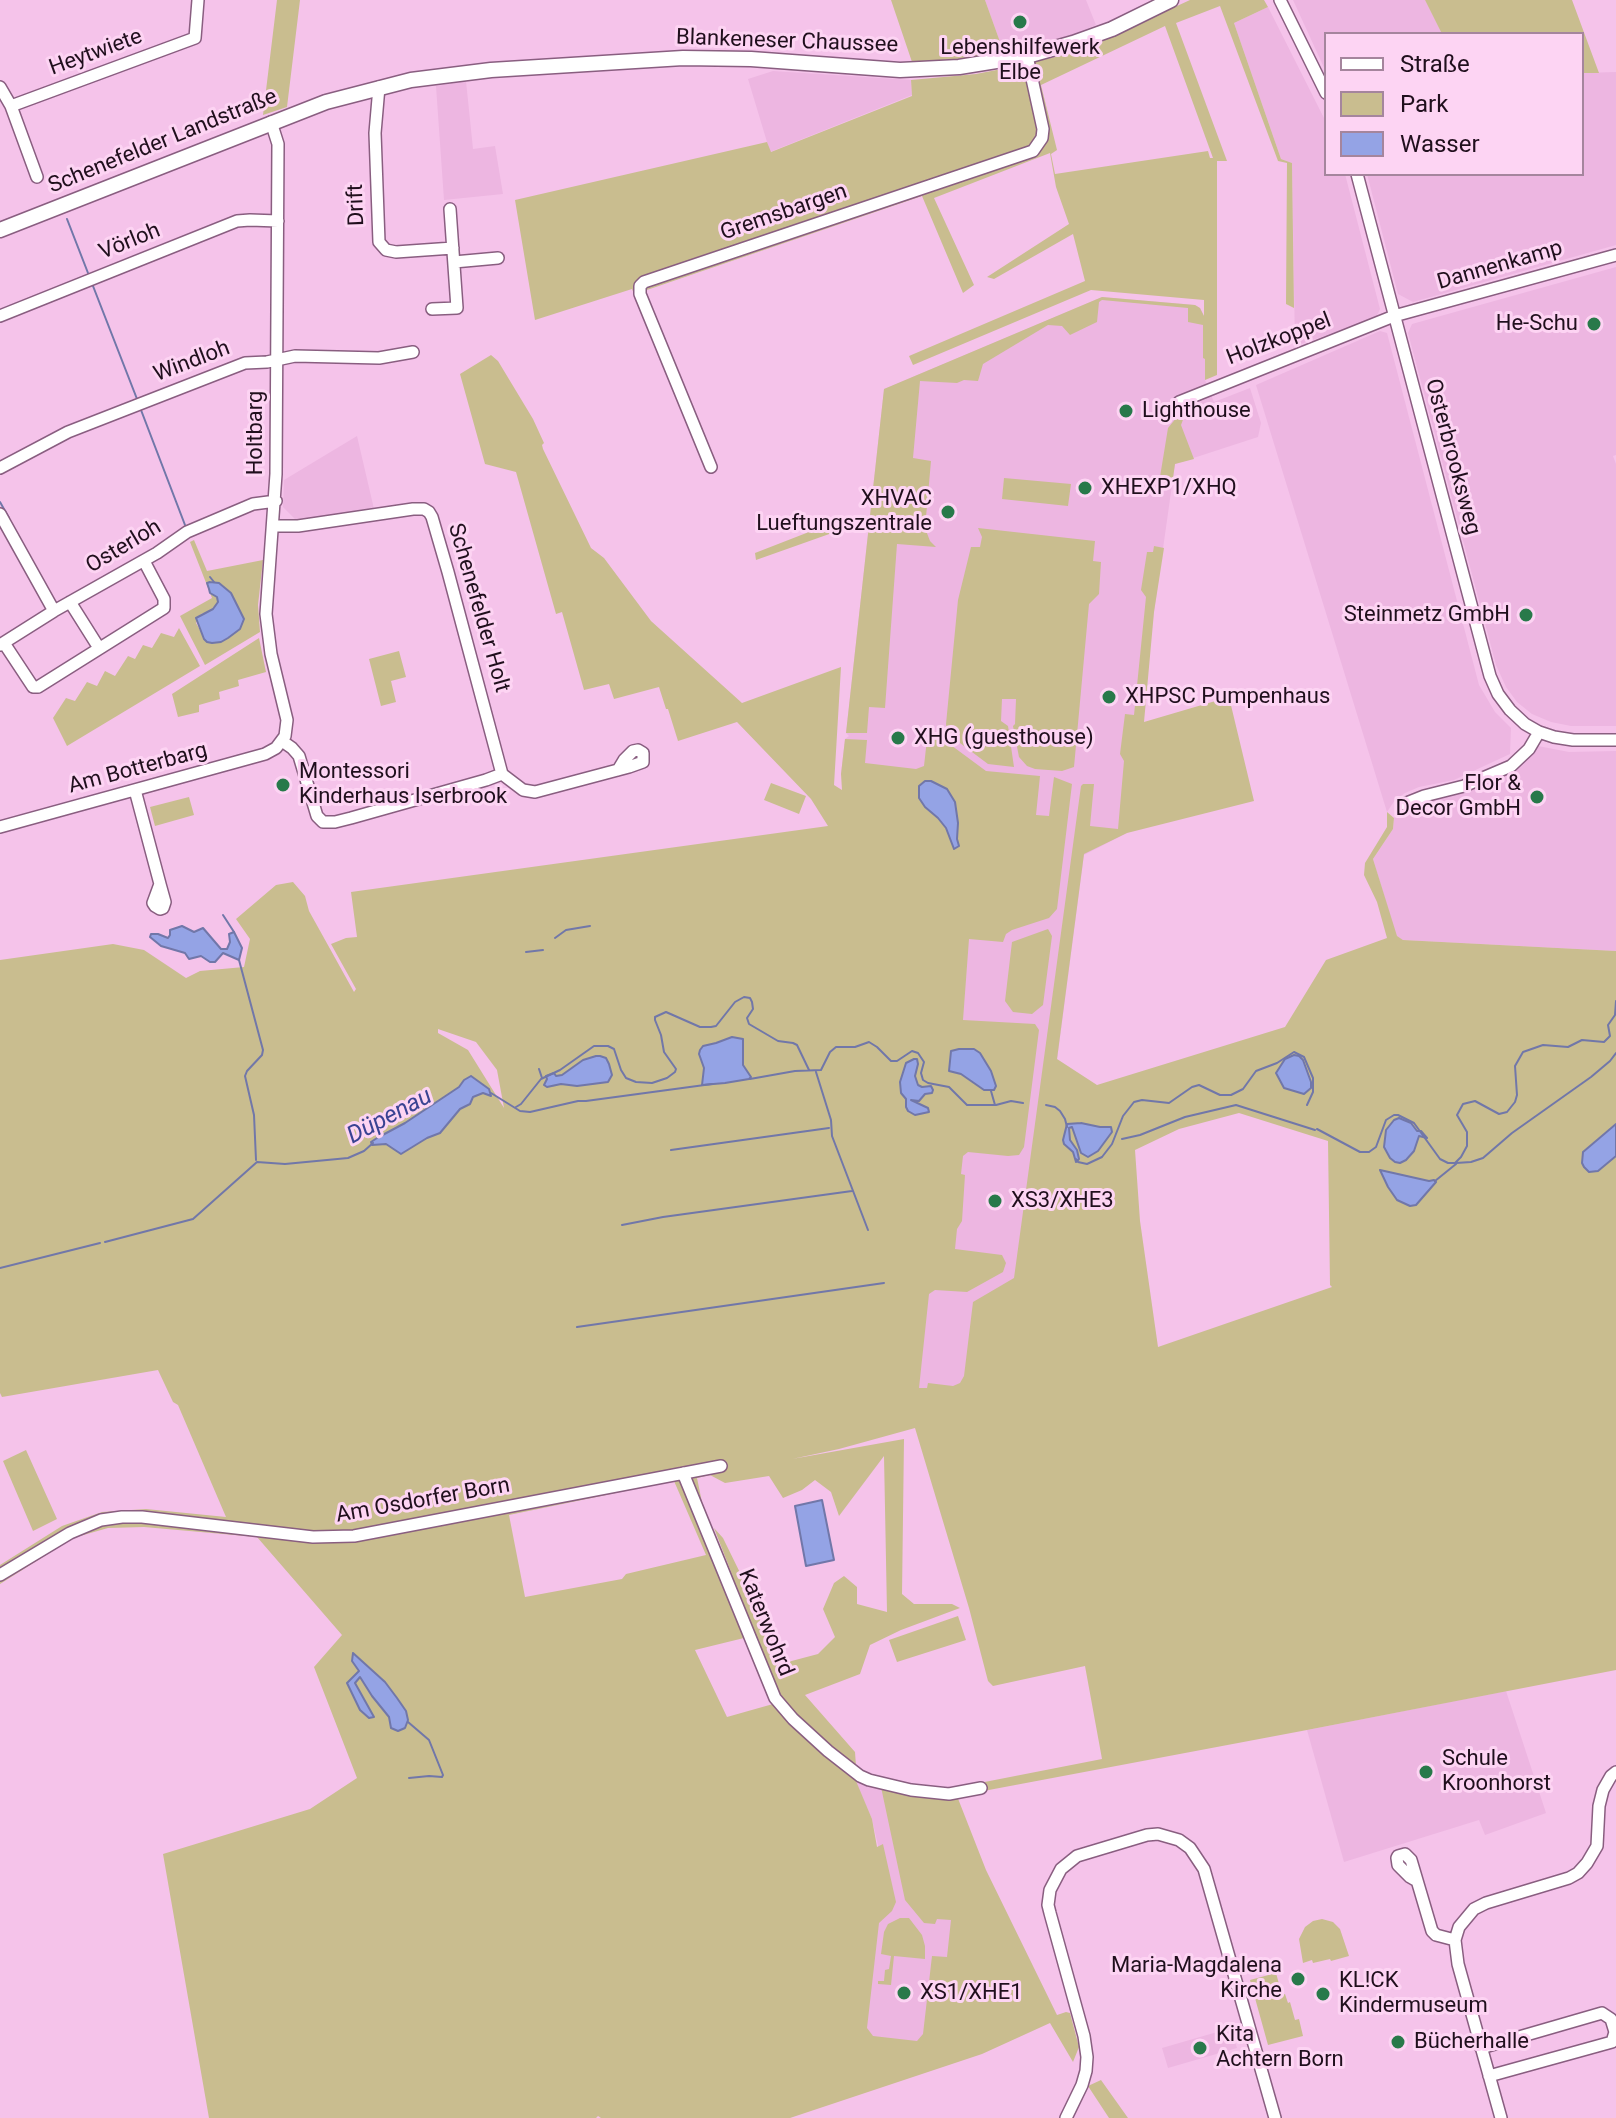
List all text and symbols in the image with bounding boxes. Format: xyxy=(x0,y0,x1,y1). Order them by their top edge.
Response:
marker: Lebenshilfewerk Elbe xyxy=(1011,13,1029,31)
street label: Heytwiete xyxy=(46,24,146,82)
street label: Blankeneser Chaussee xyxy=(676,25,898,59)
legend xyxy=(1324,32,1584,176)
place label: Lebenshilfewerk Elbe xyxy=(940,35,1100,86)
text: Straße xyxy=(1400,50,1470,78)
street label: Schenefelder Landstraße xyxy=(45,84,281,200)
text: Park xyxy=(1400,90,1448,118)
text: Wasser xyxy=(1400,130,1480,158)
street label: Gremsbargen xyxy=(717,179,851,247)
street label: Drift xyxy=(343,184,371,226)
street label: Vörloh xyxy=(96,218,164,266)
street label: Dannenkamp xyxy=(1434,235,1566,297)
street label: Holzkoppel xyxy=(1223,308,1335,372)
place label: He-Schu xyxy=(1496,311,1578,337)
marker: He-Schu xyxy=(1585,315,1603,333)
street label: Windloh xyxy=(150,335,234,389)
street label: Osterbrooksweg xyxy=(1418,376,1486,538)
street label: Holtbarg xyxy=(243,391,269,475)
place label: Lighthouse xyxy=(1142,398,1251,424)
marker: Lighthouse xyxy=(1117,402,1135,420)
place label: XHEXP1/XHQ xyxy=(1101,475,1237,501)
marker: XHEXP1/XHQ xyxy=(1076,479,1094,497)
place label: XHVAC Lueftungszentrale xyxy=(756,486,932,538)
marker: XHVAC Lueftungszentrale xyxy=(939,503,957,521)
street label: Osterloh xyxy=(82,514,166,580)
street label: Schenefelder Holt xyxy=(441,521,515,695)
place label: Steinmetz GmbH xyxy=(1344,602,1510,628)
marker: Steinmetz GmbH xyxy=(1517,606,1535,624)
place label: XHPSC Pumpenhaus xyxy=(1125,684,1330,710)
marker: XHPSC Pumpenhaus xyxy=(1100,688,1118,706)
place label: XHG (guesthouse) xyxy=(914,725,1094,751)
marker: XHG (guesthouse) xyxy=(889,729,907,747)
street label: Am Botterbarg xyxy=(66,738,210,800)
place label: Montessori Kinderhaus Iserbrook xyxy=(299,759,507,810)
place label: Flor & Decor GmbH xyxy=(1396,771,1521,822)
marker: Montessori Kinderhaus Iserbrook xyxy=(274,776,292,794)
marker: Flor & Decor GmbH xyxy=(1528,788,1546,806)
water label: Düpenau xyxy=(343,1083,437,1151)
place label: XS3/XHE3 xyxy=(1011,1188,1114,1214)
marker: XS3/XHE3 xyxy=(986,1192,1004,1210)
street label: Am Osdorfer Born xyxy=(334,1473,512,1529)
street label: Katerwohrd xyxy=(732,1566,798,1680)
place label: Schule Kroonhorst xyxy=(1442,1746,1551,1798)
marker: Schule Kroonhorst xyxy=(1417,1763,1435,1781)
place label: Maria-Magdalena Kirche xyxy=(1111,1953,1282,2004)
place label: KL!CK Kindermuseum xyxy=(1339,1968,1488,2020)
marker: Maria-Magdalena Kirche xyxy=(1289,1970,1307,1988)
place label: XS1/XHE1 xyxy=(920,1980,1023,2006)
marker: XS1/XHE1 xyxy=(895,1984,913,2002)
marker: KL!CK Kindermuseum xyxy=(1314,1985,1332,2003)
place label: Kita Achtern Born xyxy=(1216,2022,1344,2074)
place label: Bücherhalle xyxy=(1414,2029,1529,2055)
marker: Bücherhalle xyxy=(1389,2033,1407,2051)
marker: Kita Achtern Born xyxy=(1191,2039,1209,2057)

